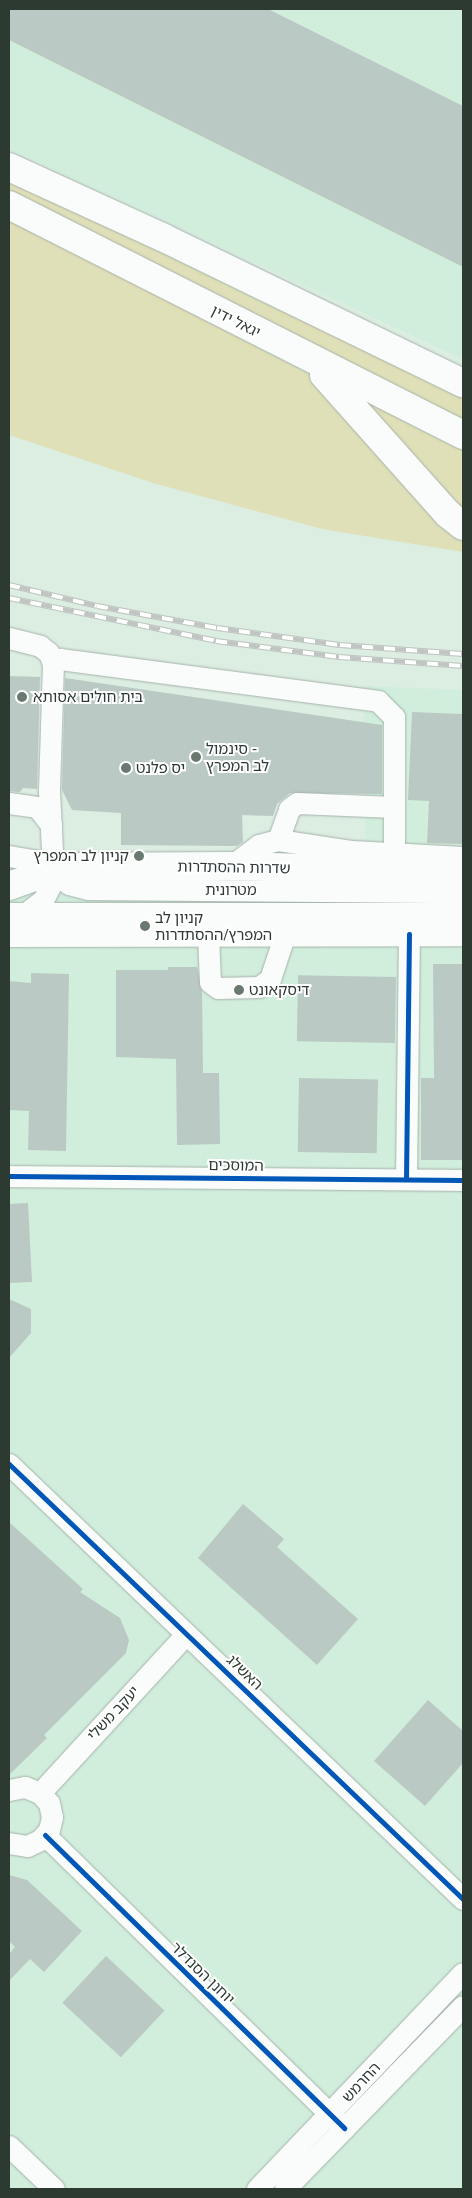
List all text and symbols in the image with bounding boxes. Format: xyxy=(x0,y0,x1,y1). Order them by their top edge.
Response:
street label: יגאל ידין xyxy=(208,301,264,341)
place label: בית חולים אסותא xyxy=(33,688,143,706)
marker: בית חולים אסותא xyxy=(15,690,29,704)
place label: סינמול - לב המפרץ xyxy=(206,739,269,774)
marker: סינמול - לב המפרץ xyxy=(190,751,202,763)
place label: יס פלנט xyxy=(136,759,185,777)
marker: יס פלנט xyxy=(120,762,132,774)
place label: קניון לב המפרץ xyxy=(33,847,129,865)
marker: קניון לב המפרץ xyxy=(133,850,145,862)
street label: שדרות ההסתדרות xyxy=(177,857,291,877)
street label: מטרונית xyxy=(205,881,257,899)
place label: קניון לב המפרץ/ההסתדרות xyxy=(155,908,272,943)
marker: קניון לב המפרץ/ההסתדרות xyxy=(139,920,151,932)
place label: דיסקאונט xyxy=(249,981,309,999)
marker: דיסקאונט xyxy=(233,984,245,996)
street label: המוסכים xyxy=(208,1156,264,1174)
street label: האשלג xyxy=(223,1651,267,1693)
street label: יעקב משלי xyxy=(83,1682,143,1744)
street label: יוחנן הסנדלר xyxy=(167,1938,239,2008)
street label: החרמש xyxy=(338,2058,384,2106)

